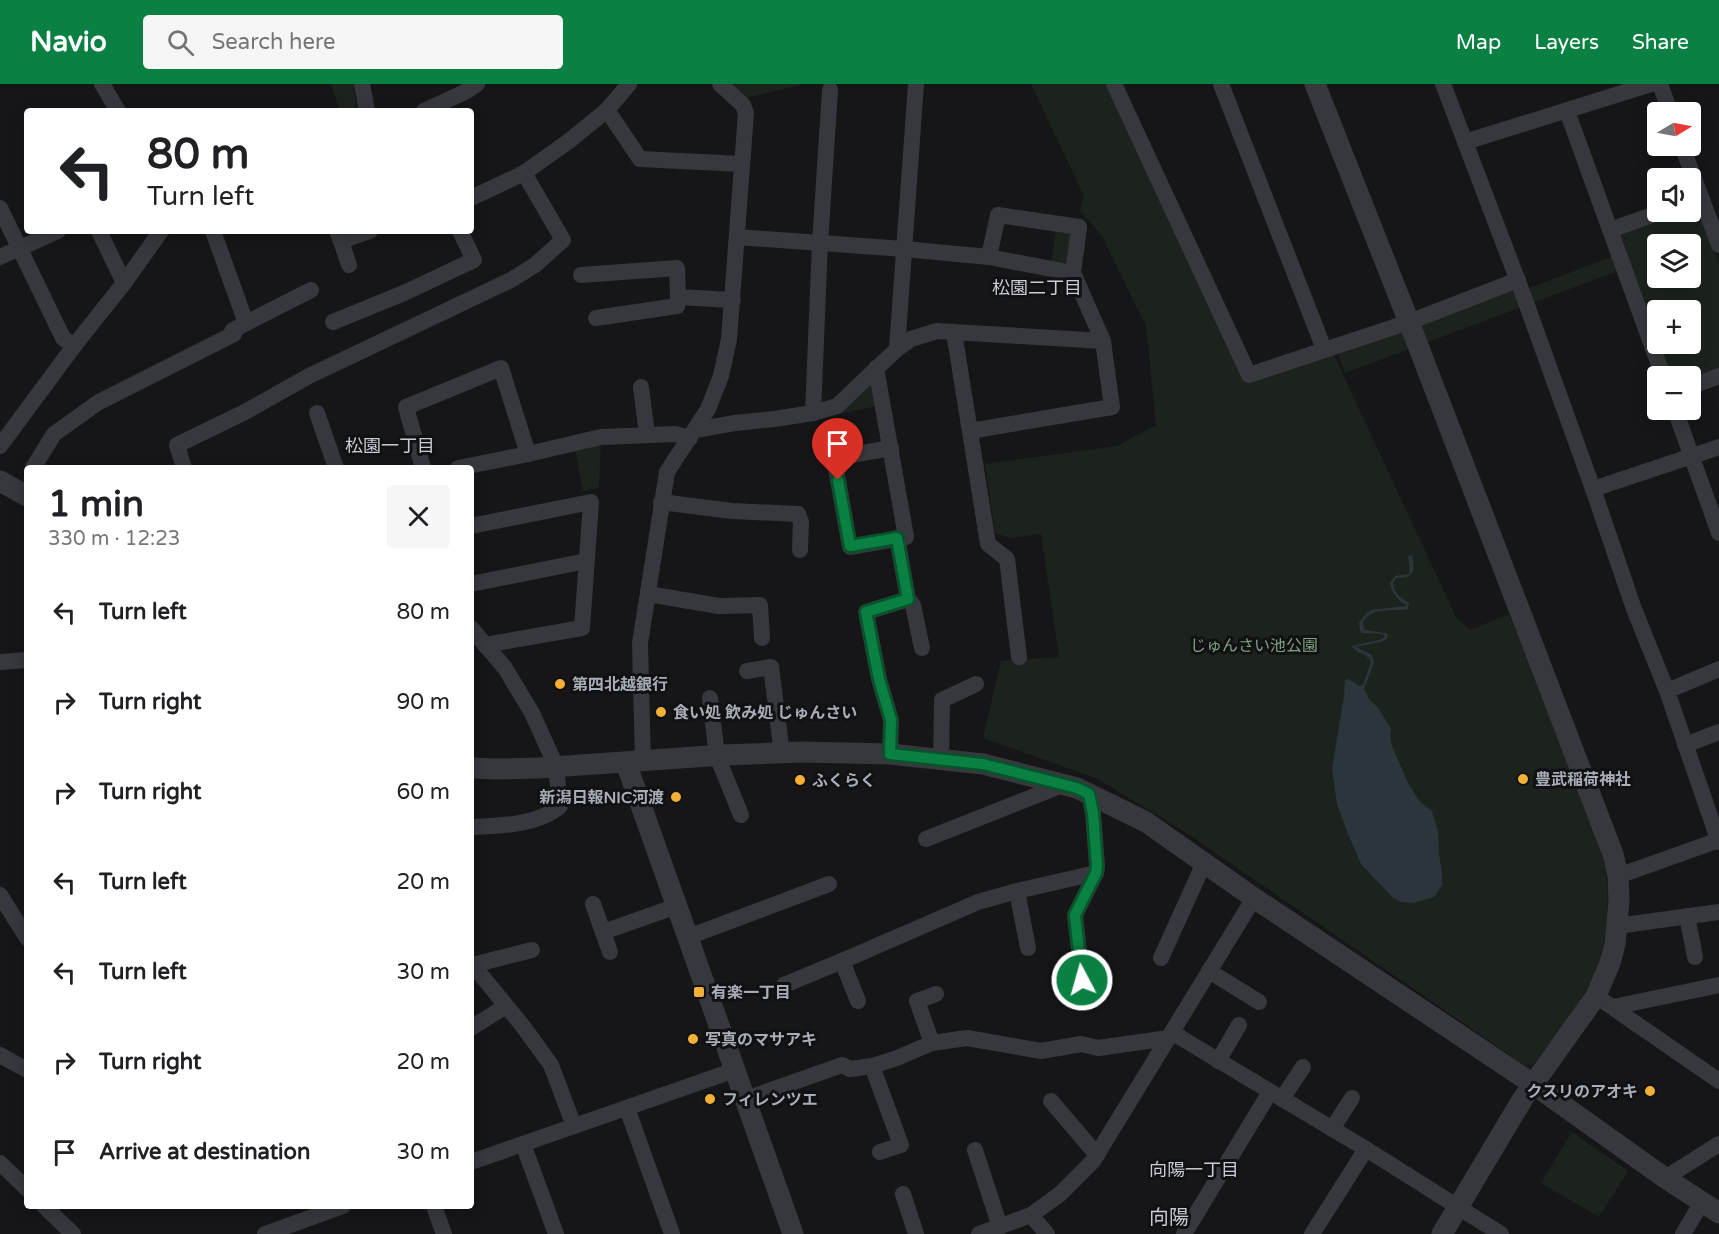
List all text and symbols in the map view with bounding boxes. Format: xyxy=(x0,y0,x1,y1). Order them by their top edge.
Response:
search box xyxy=(143,15,563,69)
text: Navio xyxy=(30,25,107,59)
icon: search xyxy=(164,26,197,59)
text: Search here xyxy=(212,29,336,55)
text: Map xyxy=(1456,30,1501,55)
text: Layers xyxy=(1534,30,1599,55)
text: Share xyxy=(1632,30,1689,55)
north arrow xyxy=(1647,102,1701,156)
map controls xyxy=(1647,102,1701,420)
text: 80 m xyxy=(147,129,249,180)
icon: left xyxy=(48,132,126,210)
button: sound xyxy=(1647,168,1701,222)
text: Turn left xyxy=(147,180,254,213)
button: layers xyxy=(1647,234,1701,288)
district label: 松園二丁目 xyxy=(992,277,1082,299)
button: + xyxy=(1647,300,1701,354)
button: − xyxy=(1647,366,1701,420)
pin xyxy=(812,418,863,480)
icon: arrive xyxy=(821,427,854,460)
district label: 松園一丁目 xyxy=(345,435,435,457)
text: 1 min xyxy=(48,483,144,526)
button: close xyxy=(387,485,450,548)
text: 330 m · 12:23 xyxy=(48,527,180,551)
icon: left xyxy=(48,596,81,629)
text: Turn left xyxy=(99,599,187,625)
text: 80 m xyxy=(396,599,450,625)
park label: じゅんさい池公園 xyxy=(1190,636,1318,656)
place label: 第四北越銀行 xyxy=(572,675,668,695)
marker: 第四北越銀行 xyxy=(553,677,567,691)
icon: right xyxy=(48,686,81,719)
text: Turn right xyxy=(99,689,201,715)
text: 90 m xyxy=(396,689,450,715)
place label: 食い処 飲み処 じゅんさい xyxy=(673,703,857,723)
marker: 食い処 飲み処 じゅんさい xyxy=(654,705,668,719)
place label: 豊武稲荷神社 xyxy=(1535,770,1631,790)
place label: ふくらく xyxy=(812,771,876,791)
marker: 豊武稲荷神社 xyxy=(1516,772,1530,786)
marker: ふくらく xyxy=(793,773,807,787)
icon: right xyxy=(48,776,81,809)
text: Turn right xyxy=(99,779,201,805)
text: 60 m xyxy=(396,779,450,805)
place label: 新潟日報NIC河渡 xyxy=(539,788,664,808)
marker: 新潟日報NIC河渡 xyxy=(669,790,683,804)
icon: left xyxy=(48,866,81,899)
text: Turn left xyxy=(99,869,187,895)
text: 20 m xyxy=(396,869,450,895)
position arrow xyxy=(1050,948,1114,1012)
icon: left xyxy=(48,956,81,989)
text: Turn left xyxy=(99,959,187,985)
text: 30 m xyxy=(396,959,450,985)
place label: 有楽一丁目 xyxy=(711,983,791,1003)
marker: 有楽一丁目 xyxy=(692,985,706,999)
place label: 写真のマサアキ xyxy=(705,1030,817,1050)
marker: 写真のマサアキ xyxy=(686,1032,700,1046)
icon: right xyxy=(48,1046,81,1079)
text: Turn right xyxy=(99,1049,201,1075)
text: 20 m xyxy=(396,1049,450,1075)
place label: クスリのアオキ xyxy=(1526,1082,1638,1102)
marker: クスリのアオキ xyxy=(1643,1084,1657,1098)
place label: フィレンツエ xyxy=(722,1090,818,1110)
marker: フィレンツエ xyxy=(703,1092,717,1106)
icon: arrive xyxy=(48,1136,81,1169)
text: Arrive at destination xyxy=(99,1139,310,1165)
text: 30 m xyxy=(396,1139,450,1165)
district label: 向陽一丁目 xyxy=(1149,1159,1239,1181)
district label: 向陽 xyxy=(1149,1206,1189,1230)

